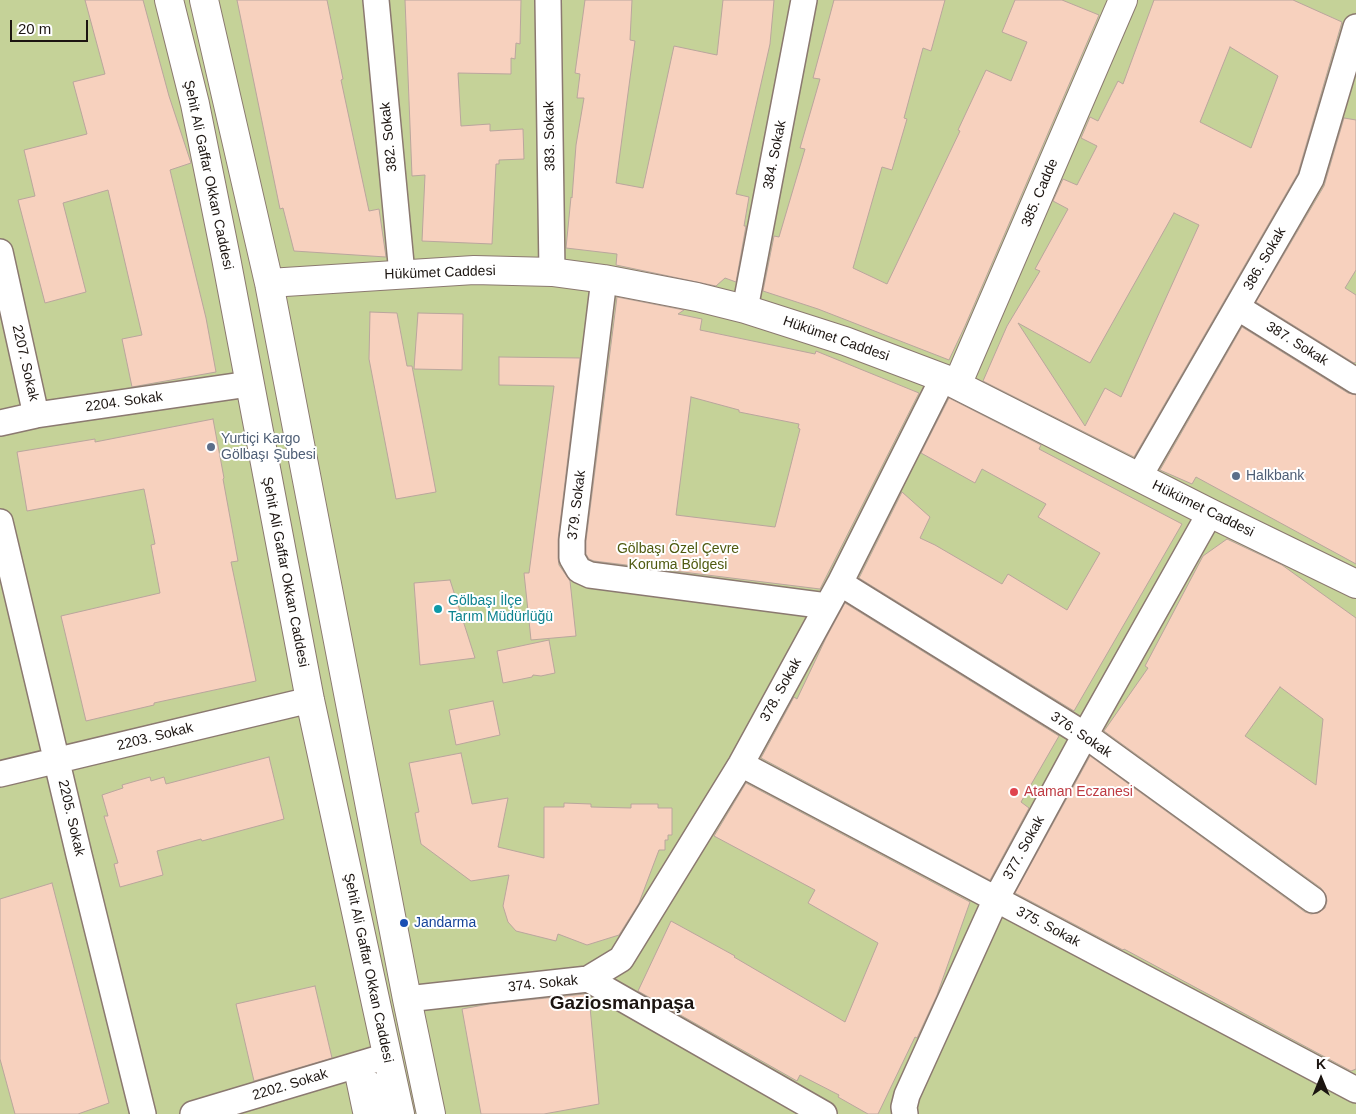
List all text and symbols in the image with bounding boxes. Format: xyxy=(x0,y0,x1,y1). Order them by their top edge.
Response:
scale bar xyxy=(12,10,90,42)
text: 20 m xyxy=(18,20,51,37)
street label: Şehit Ali Gaffar Okkan Caddesi xyxy=(180,79,236,271)
street label: 382. Sokak xyxy=(377,101,401,173)
street label: 383. Sokak xyxy=(541,101,559,171)
street label: 384. Sokak xyxy=(760,119,790,191)
street label: 385. Cadde xyxy=(1018,156,1062,230)
street label: 386. Sokak xyxy=(1240,224,1290,294)
street label: Hükümet Caddesi xyxy=(384,263,496,283)
street label: Hükümet Caddesi xyxy=(781,313,891,365)
street label: 387. Sokak xyxy=(1263,318,1331,370)
street label: 2207. Sokak xyxy=(8,323,42,403)
street label: 2204. Sokak xyxy=(84,388,164,416)
place label: Yurtiçi Kargo Gölbaşı Şubesi xyxy=(221,431,316,464)
marker: Yurtiçi Kargo Gölbaşı Şubesi xyxy=(205,441,217,453)
place label: Halkbank xyxy=(1246,468,1304,484)
street label: 379. Sokak xyxy=(564,469,590,541)
marker: Halkbank xyxy=(1230,470,1242,482)
street label: Şehit Ali Gaffar Okkan Caddesi xyxy=(258,475,312,669)
street label: Hükümet Caddesi xyxy=(1149,477,1257,541)
park label: Gölbaşı Özel Çevre Koruma Bölgesi xyxy=(617,541,739,574)
place label: Gölbaşı İlçe Tarım Müdürlüğü xyxy=(448,593,553,626)
marker: Gölbaşı İlçe Tarım Müdürlüğü xyxy=(432,603,444,615)
street label: 378. Sokak xyxy=(757,655,805,725)
street label: 376. Sokak xyxy=(1047,708,1115,762)
street label: 2203. Sokak xyxy=(115,719,195,755)
street label: 2205. Sokak xyxy=(54,778,88,858)
place label: Ataman Eczanesi xyxy=(1024,784,1133,800)
marker: Ataman Eczanesi xyxy=(1008,786,1020,798)
street label: 377. Sokak xyxy=(1000,813,1048,883)
street label: Şehit Ali Gaffar Okkan Caddesi xyxy=(340,872,396,1064)
street label: 375. Sokak xyxy=(1013,903,1083,951)
place label: Jandarma xyxy=(414,915,476,931)
marker: Jandarma xyxy=(398,917,410,929)
street label: 374. Sokak xyxy=(507,972,579,996)
district label: Gaziosmanpaşa xyxy=(550,993,694,1015)
north arrow xyxy=(1296,1054,1346,1104)
text: K xyxy=(1316,1056,1326,1072)
street label: 2202. Sokak xyxy=(250,1066,330,1104)

